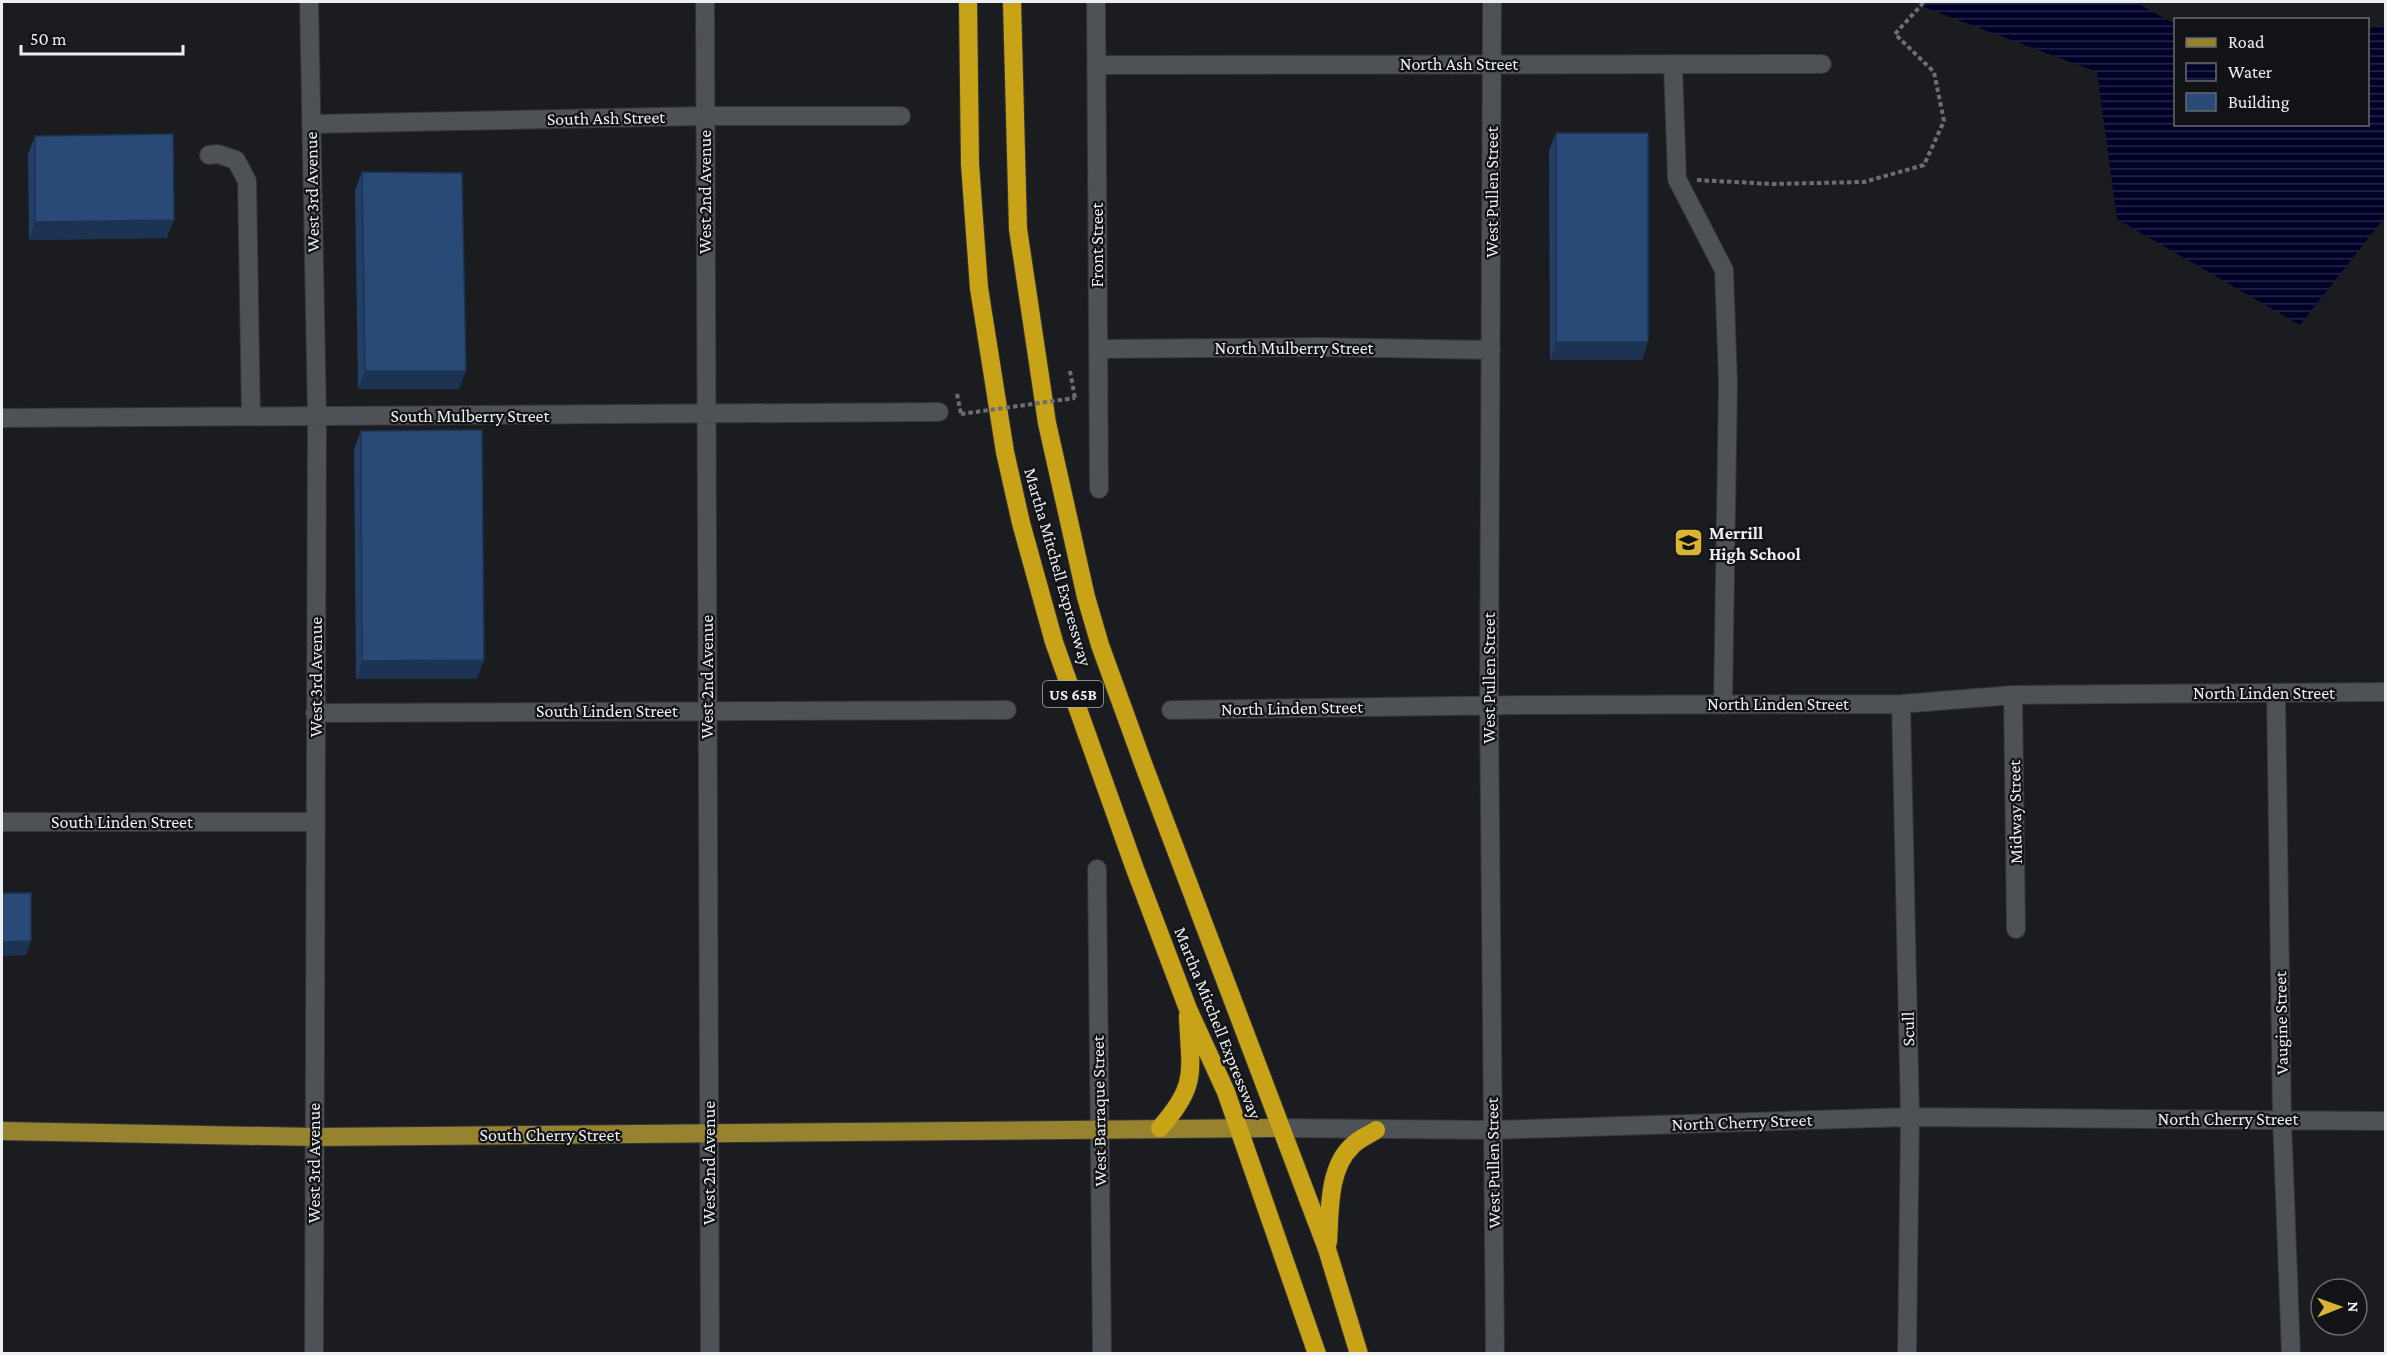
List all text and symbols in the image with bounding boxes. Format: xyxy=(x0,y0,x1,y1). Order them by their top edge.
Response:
scale bar xyxy=(21,18,183,56)
legend xyxy=(2174,18,2369,126)
text: 50 m xyxy=(30,29,67,49)
text: Road xyxy=(2228,32,2265,52)
street label: North Ash Street xyxy=(1400,54,1519,74)
text: Water xyxy=(2228,62,2273,82)
text: Building xyxy=(2228,92,2290,112)
street label: South Ash Street xyxy=(547,107,666,129)
street label: West Pullen Street xyxy=(1482,125,1502,258)
street label: West 2nd Avenue xyxy=(695,130,715,254)
street label: West 3rd Avenue xyxy=(301,131,323,252)
street label: Front Street xyxy=(1087,202,1107,287)
street label: North Mulberry Street xyxy=(1214,338,1375,358)
street label: South Mulberry Street xyxy=(391,406,551,426)
street label: Martha Mitchell Expressway xyxy=(1020,466,1096,669)
place label: Merrill High School xyxy=(1709,523,1801,564)
school or university icon: Merrill High School xyxy=(1672,527,1704,559)
street label: West Pullen Street xyxy=(1479,611,1499,744)
street label: West 2nd Avenue xyxy=(697,615,717,739)
street label: West 3rd Avenue xyxy=(306,617,326,737)
road number: US 65B xyxy=(1043,681,1103,707)
street label: North Linden Street xyxy=(2193,683,2336,703)
street label: North Linden Street xyxy=(1707,694,1850,714)
street label: North Linden Street xyxy=(1221,697,1364,719)
street label: South Linden Street xyxy=(536,701,679,721)
street label: Midway Street xyxy=(2004,759,2026,864)
street label: South Linden Street xyxy=(51,812,194,832)
street label: Martha Mitchell Expressway xyxy=(1170,924,1266,1123)
street label: Vaugine Street xyxy=(2270,970,2292,1075)
street label: Scull xyxy=(1898,1011,1918,1047)
street label: West Barraque Street xyxy=(1088,1034,1110,1187)
street label: West Pullen Street xyxy=(1482,1096,1504,1229)
street label: West 2nd Avenue xyxy=(699,1101,719,1225)
street label: West 3rd Avenue xyxy=(304,1103,324,1223)
street label: North Cherry Street xyxy=(2158,1109,2299,1129)
street label: North Cherry Street xyxy=(1671,1110,1814,1134)
street label: South Cherry Street xyxy=(480,1125,621,1145)
north arrow xyxy=(2309,1277,2369,1337)
text: N xyxy=(2345,1301,2362,1312)

